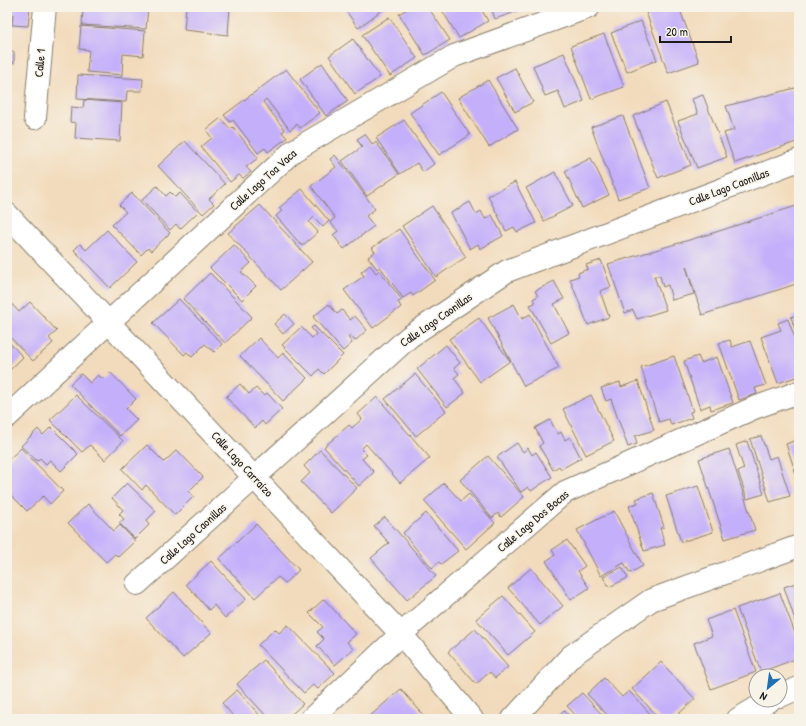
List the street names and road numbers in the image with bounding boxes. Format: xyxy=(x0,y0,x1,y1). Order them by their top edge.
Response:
street label: Calle 1 xyxy=(30,48,49,78)
street label: Calle Lago Toa Vaca xyxy=(225,145,300,214)
street label: Calle Lago Caonillas xyxy=(686,163,772,210)
street label: Calle Lago Caonillas xyxy=(396,288,476,351)
street label: Calle Lago Carraízo xyxy=(208,427,277,500)
street label: Calle Lago Dos Bocas xyxy=(493,485,572,556)
street label: Calle Lago Caonillas xyxy=(155,499,230,568)

